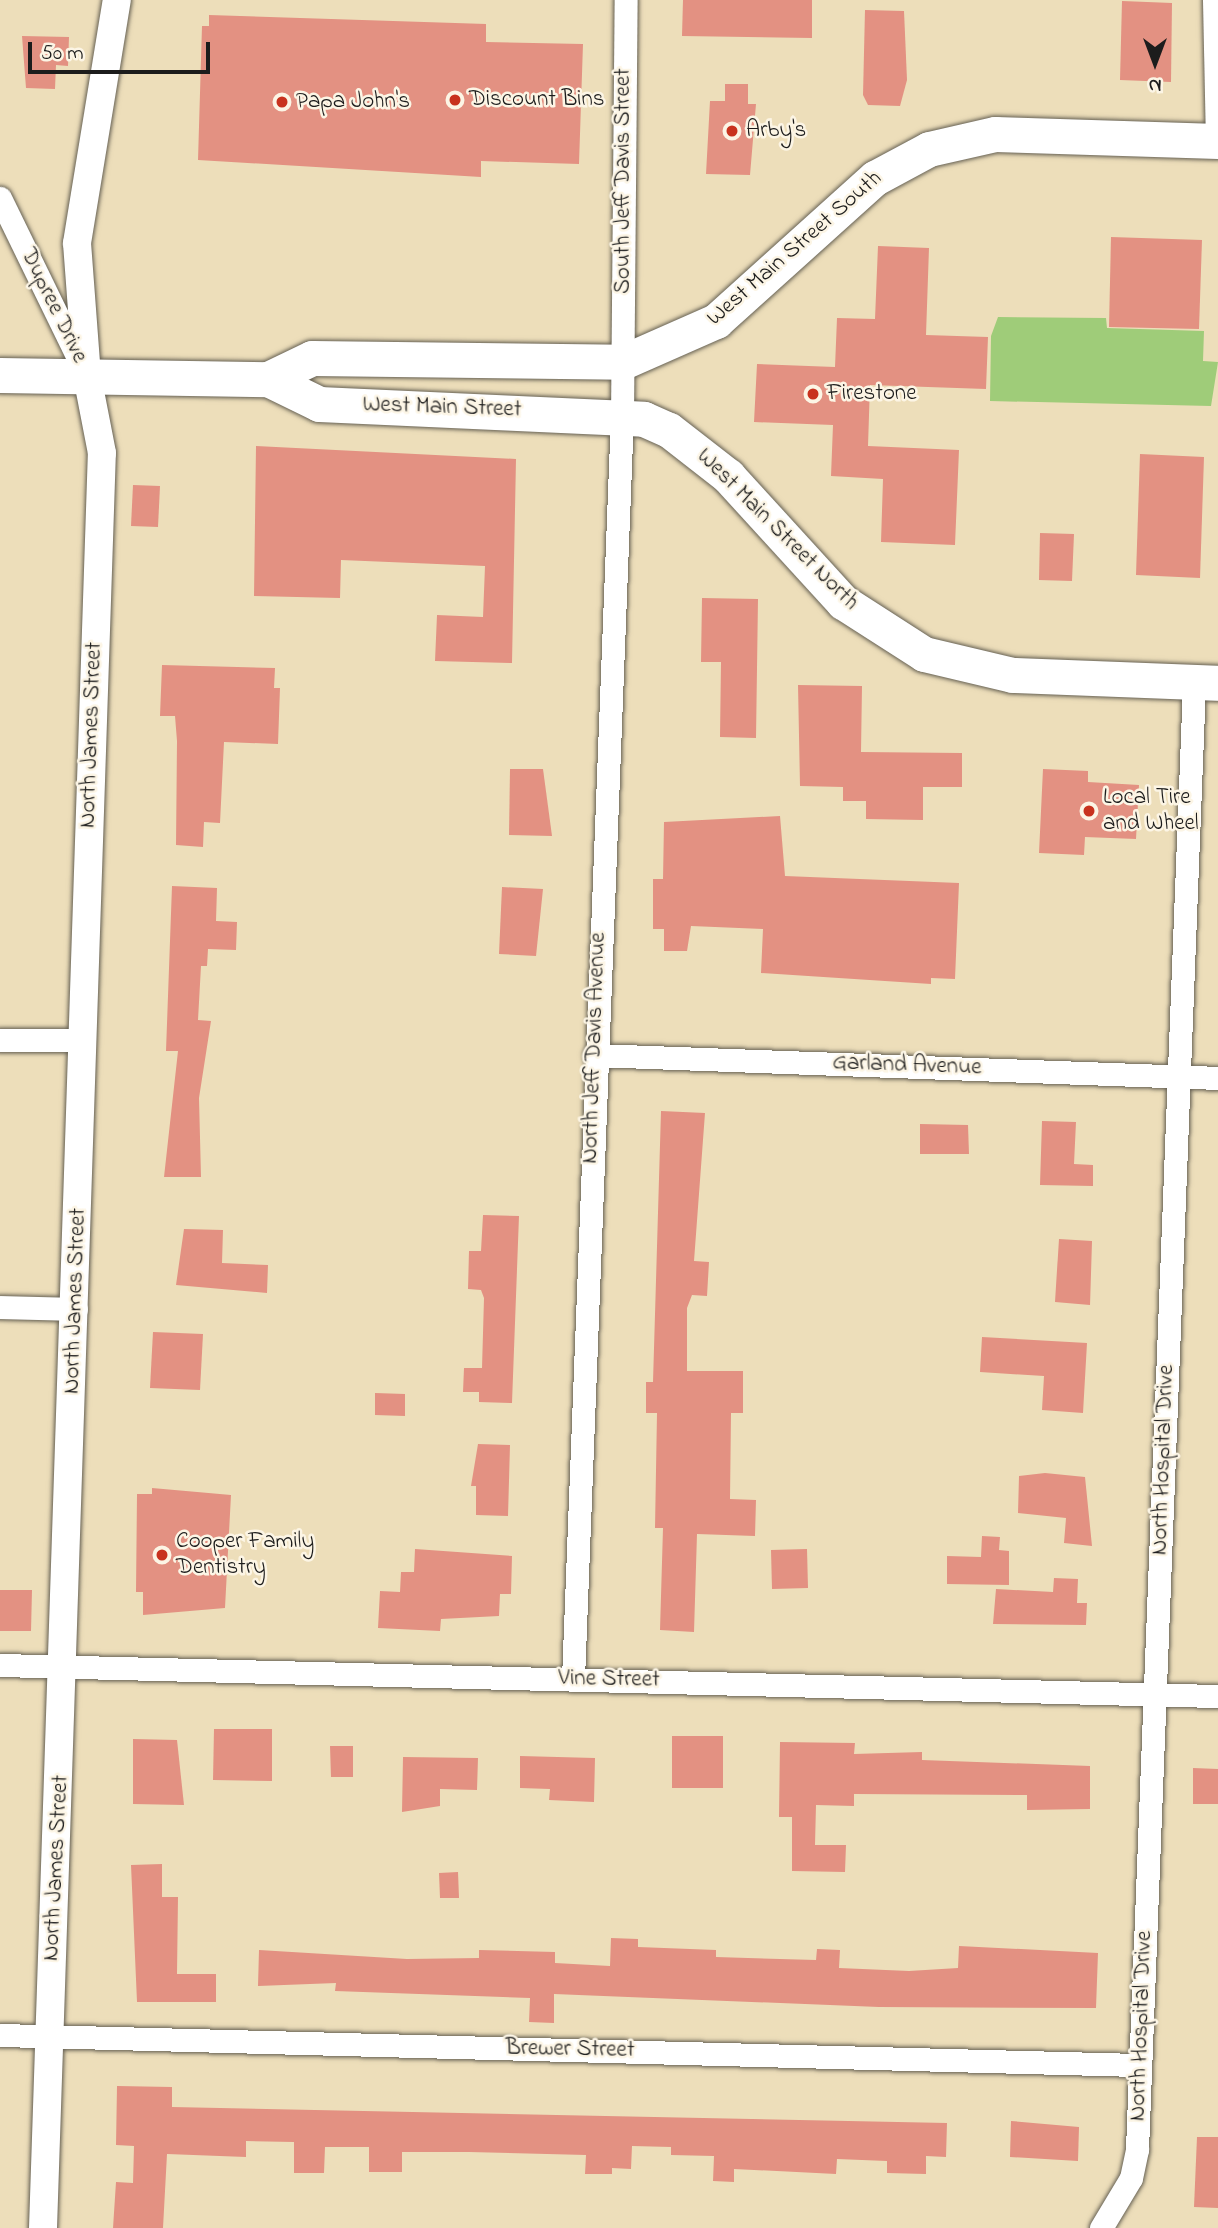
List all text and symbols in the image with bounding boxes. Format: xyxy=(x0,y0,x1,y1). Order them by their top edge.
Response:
scale bar xyxy=(32,28,214,72)
north arrow xyxy=(1120,28,1190,98)
text: 50 m xyxy=(41,39,84,69)
street label: South Jeff Davis Street xyxy=(610,68,638,294)
text: N xyxy=(1149,71,1161,98)
place label: Discount Bins xyxy=(469,86,604,114)
place label: Papa John's xyxy=(296,88,410,116)
marker: Discount Bins xyxy=(447,92,463,108)
marker: Papa John's xyxy=(274,94,290,110)
place label: Arby's xyxy=(746,117,806,145)
marker: Arby's xyxy=(724,123,740,139)
street label: West Main Street South xyxy=(702,165,888,333)
street label: Dupree Drive xyxy=(13,244,93,368)
place label: Firestone xyxy=(827,380,917,408)
marker: Firestone xyxy=(805,386,821,402)
street label: West Main Street xyxy=(362,391,522,425)
street label: West Main Street North xyxy=(690,443,864,617)
street label: North James Street xyxy=(75,641,109,829)
place label: Local Tire and Wheel xyxy=(1103,784,1199,838)
marker: Local Tire and Wheel xyxy=(1081,803,1097,819)
street label: North Jeff Davis Avenue xyxy=(577,932,613,1164)
street label: Garland Avenue xyxy=(832,1050,982,1082)
street label: North James Street xyxy=(59,1207,93,1395)
street label: North Hospital Drive xyxy=(1147,1364,1181,1556)
place label: Cooper Family Dentistry xyxy=(176,1528,314,1582)
marker: Cooper Family Dentistry xyxy=(154,1547,170,1563)
street label: Vine Street xyxy=(558,1665,660,1695)
street label: North James Street xyxy=(38,1774,76,1962)
street label: North Hospital Drive xyxy=(1125,1930,1159,2122)
street label: Brewer Street xyxy=(505,2035,635,2065)

